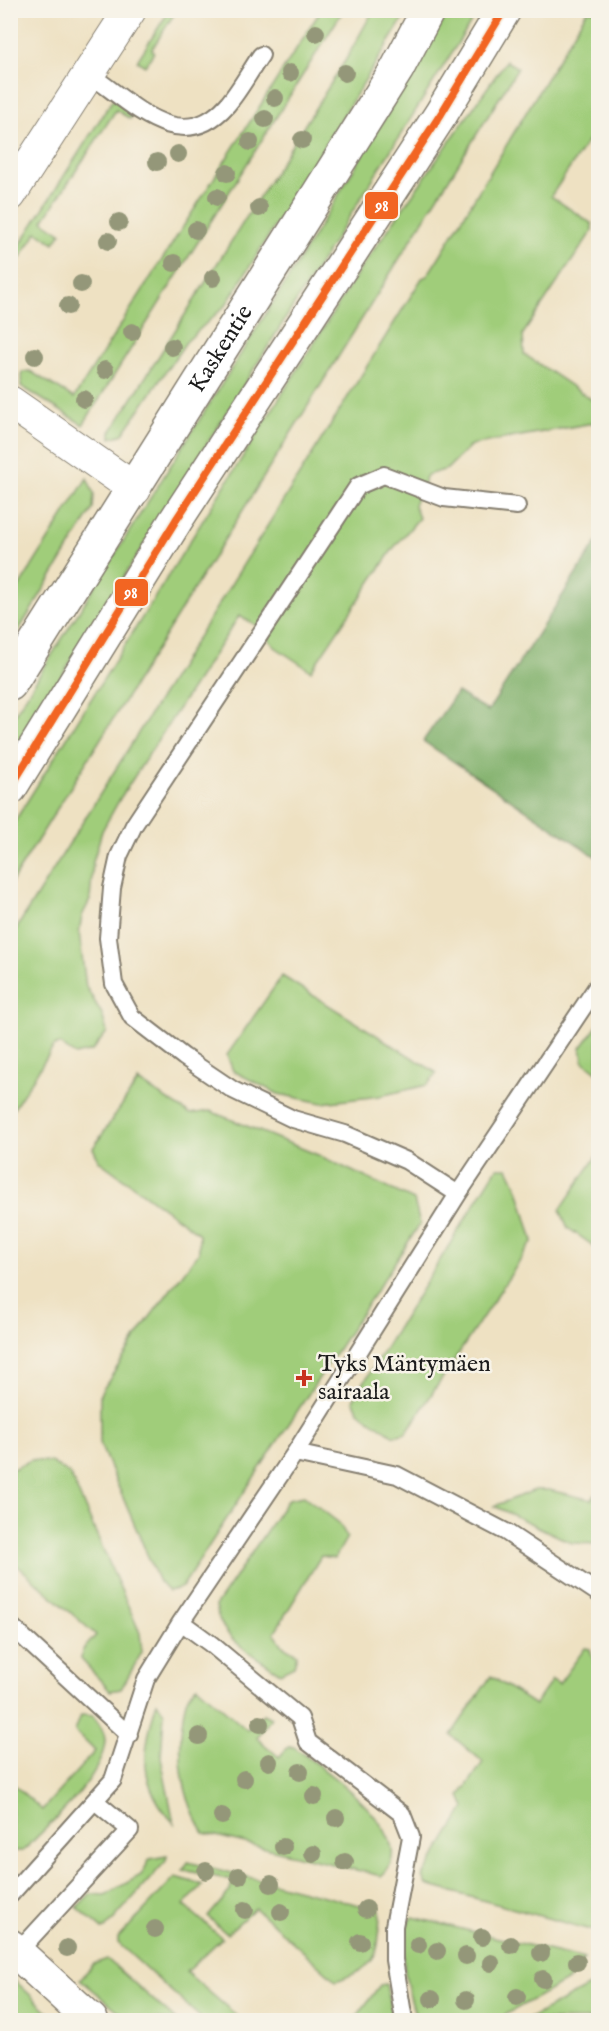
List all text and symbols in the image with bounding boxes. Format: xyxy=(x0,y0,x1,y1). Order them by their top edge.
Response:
line badge: 98 xyxy=(364,191,399,220)
text: 98 xyxy=(374,197,389,217)
street label: Kaskentie xyxy=(182,299,260,399)
line badge: 98 xyxy=(114,578,149,607)
text: 98 xyxy=(123,584,138,604)
place label: Tyks Mäntymäen sairaala xyxy=(318,1349,491,1408)
marker: Tyks Mäntymäen sairaala xyxy=(295,1369,313,1387)

